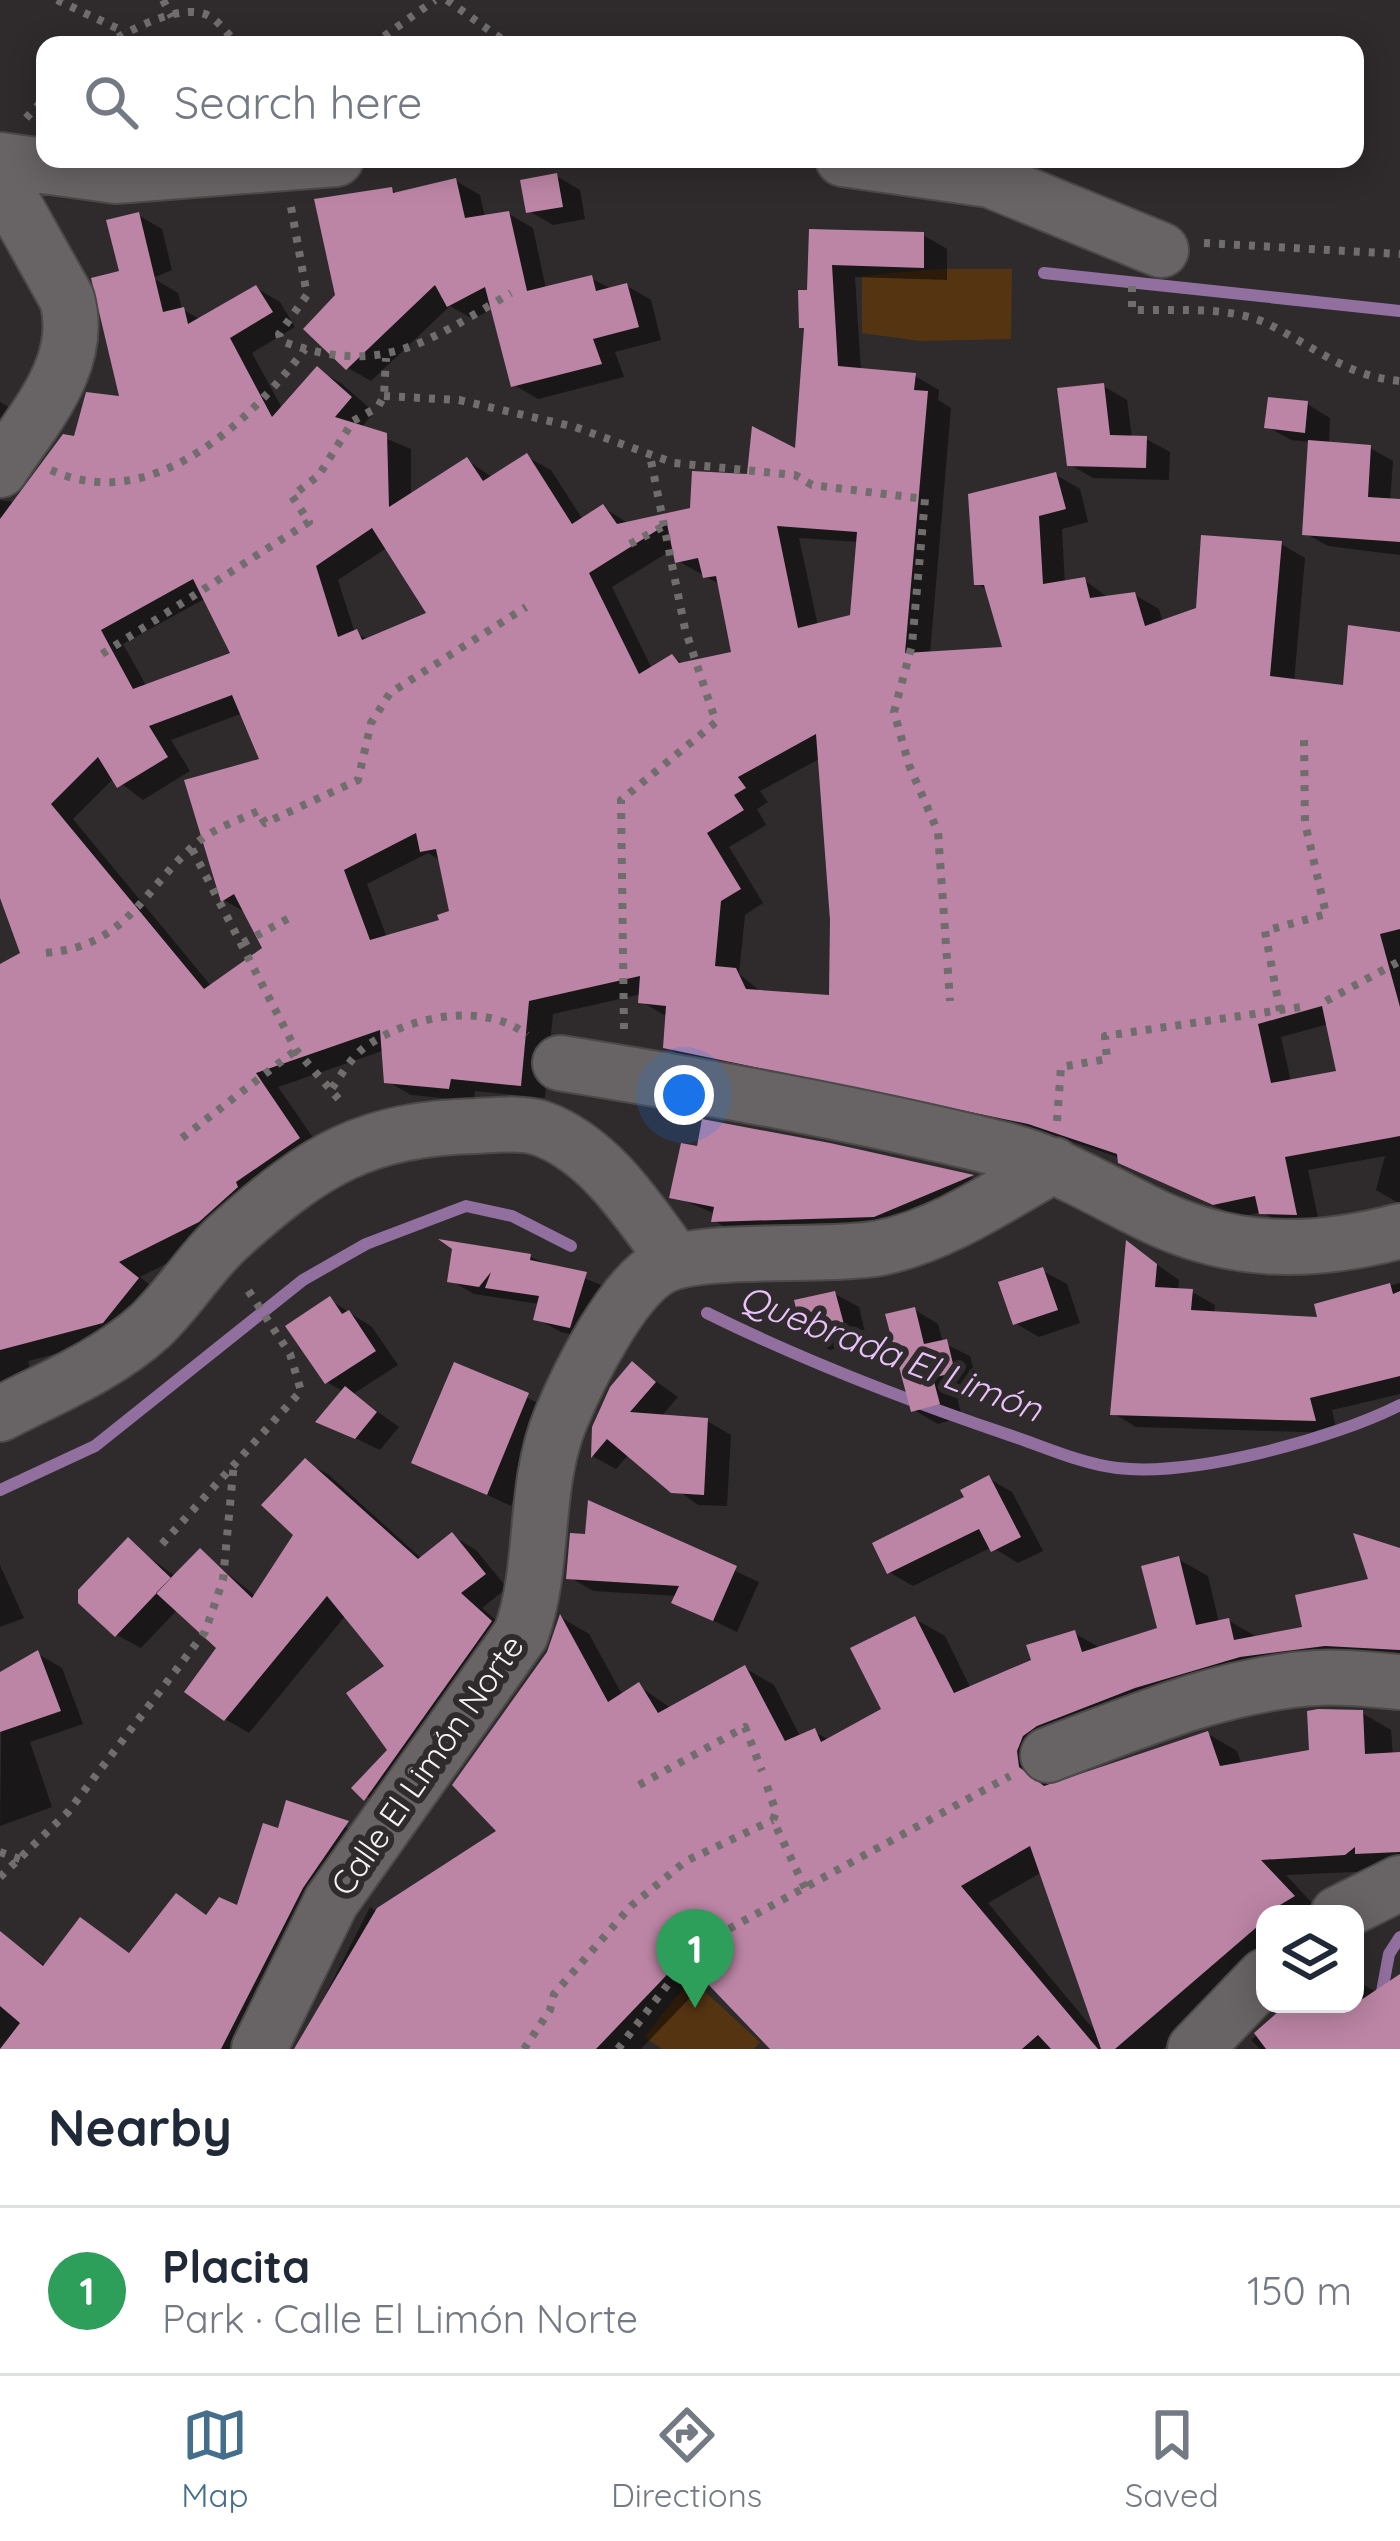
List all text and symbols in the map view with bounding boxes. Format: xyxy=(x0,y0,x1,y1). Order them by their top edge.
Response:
search box xyxy=(36,36,1364,168)
icon: search xyxy=(78,69,144,135)
text: Search here xyxy=(174,74,422,130)
your location xyxy=(654,1065,714,1125)
water label: Quebrada El Limón xyxy=(734,1274,1050,1431)
street label: Calle El Limón Norte xyxy=(321,1627,532,1903)
map controls xyxy=(1256,1905,1364,2013)
button: layers xyxy=(1256,1905,1364,2013)
pin: 1 xyxy=(656,1909,734,2008)
text: Nearby xyxy=(48,2095,232,2159)
text: Placita xyxy=(162,2238,310,2294)
text: 1 xyxy=(79,2266,95,2315)
text: 150 m xyxy=(1247,2266,1352,2315)
text: Park · Calle El Limón Norte xyxy=(162,2294,638,2343)
tab: Map xyxy=(181,2402,249,2515)
tab: Directions xyxy=(611,2402,762,2515)
tab: Saved xyxy=(1125,2402,1219,2515)

